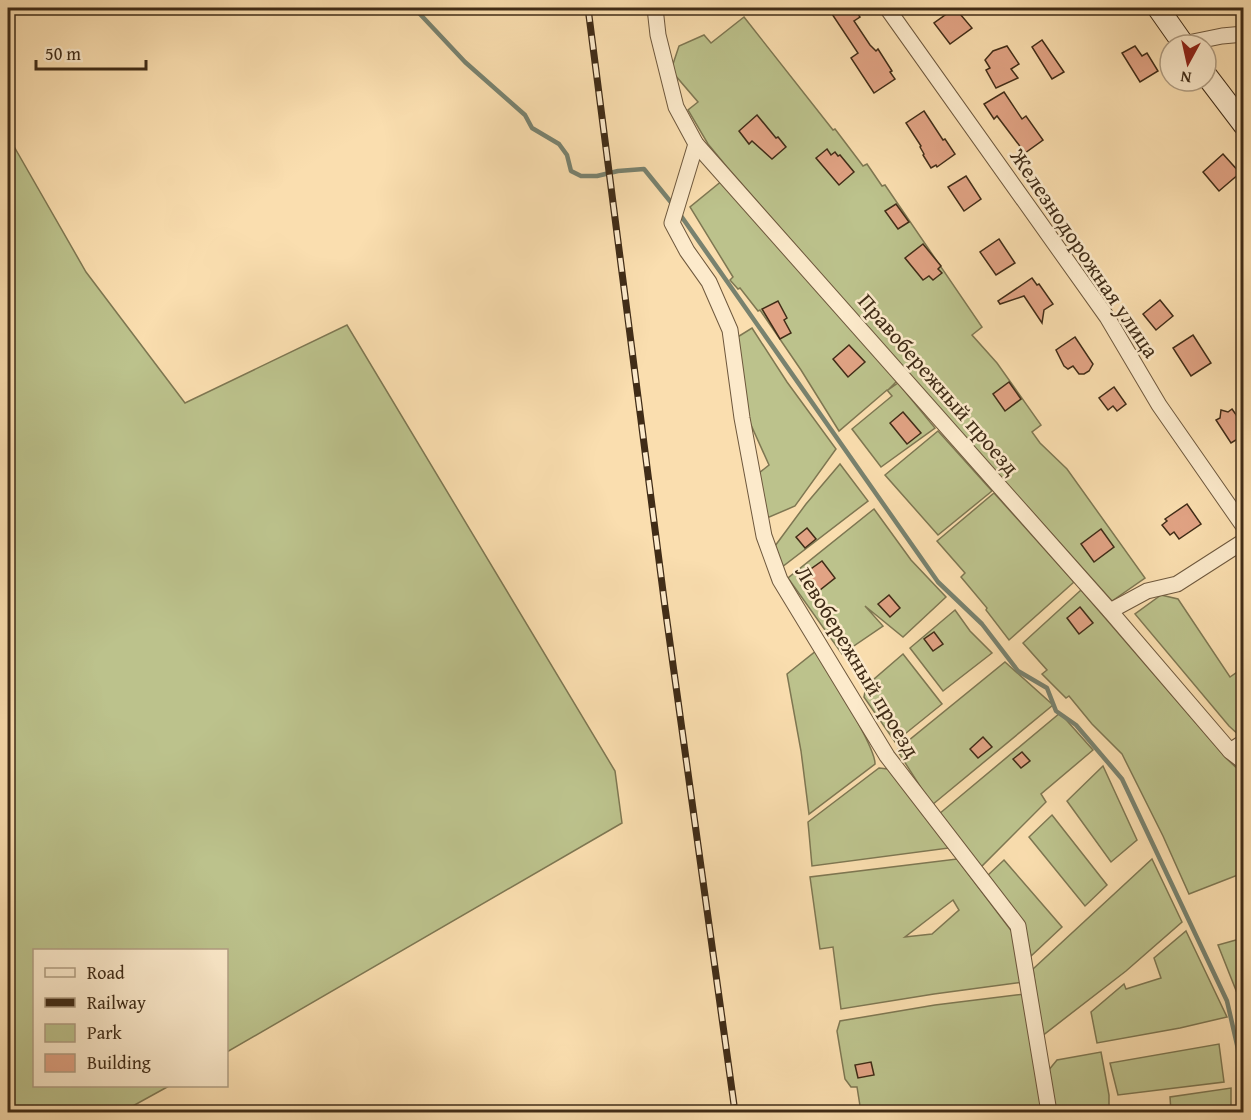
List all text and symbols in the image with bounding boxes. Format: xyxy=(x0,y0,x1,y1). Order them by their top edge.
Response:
scale bar xyxy=(36,33,146,71)
north arrow xyxy=(1158,33,1218,93)
text: 50 m xyxy=(45,40,81,67)
text: N xyxy=(1179,65,1193,90)
street label: Железнодорожная улица xyxy=(1002,141,1168,365)
street label: Правобережный проезд xyxy=(851,286,1027,482)
street label: Левобережный проезд xyxy=(788,559,928,763)
legend xyxy=(33,949,228,1087)
text: Road xyxy=(87,959,125,986)
text: Railway xyxy=(87,989,146,1016)
text: Park xyxy=(87,1019,123,1046)
text: Building xyxy=(87,1049,151,1076)

